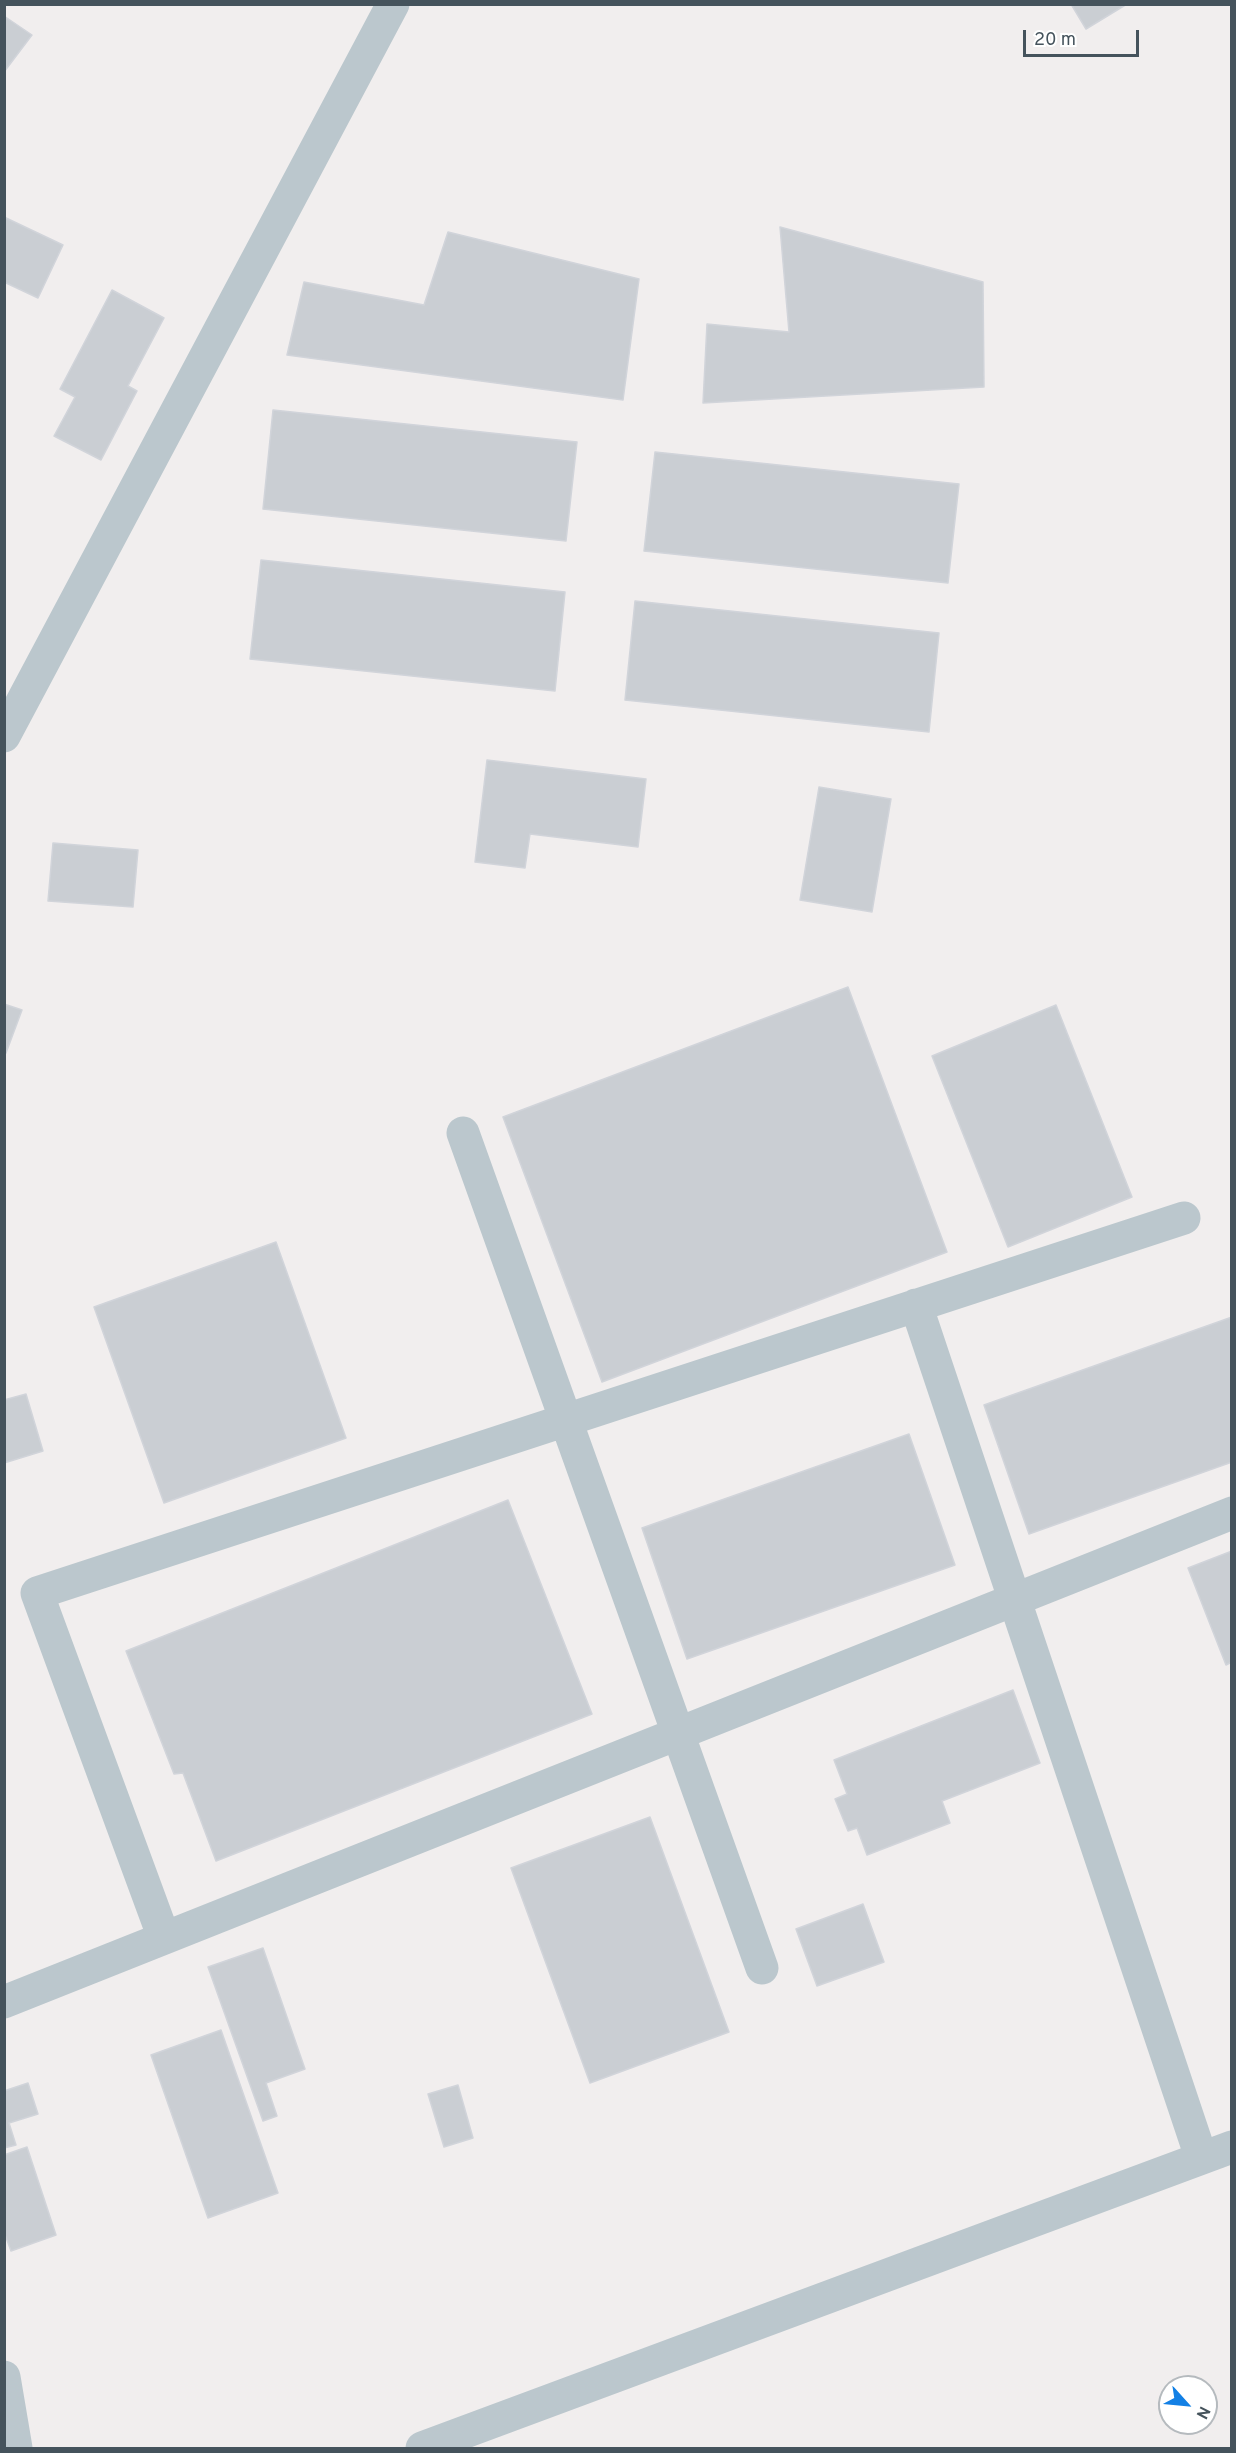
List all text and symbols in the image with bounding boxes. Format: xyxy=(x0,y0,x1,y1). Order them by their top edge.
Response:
scale bar xyxy=(1026,18,1142,56)
text: 20 m xyxy=(1034,29,1076,52)
north arrow xyxy=(1158,2375,1218,2435)
text: N xyxy=(1191,2403,1214,2422)

